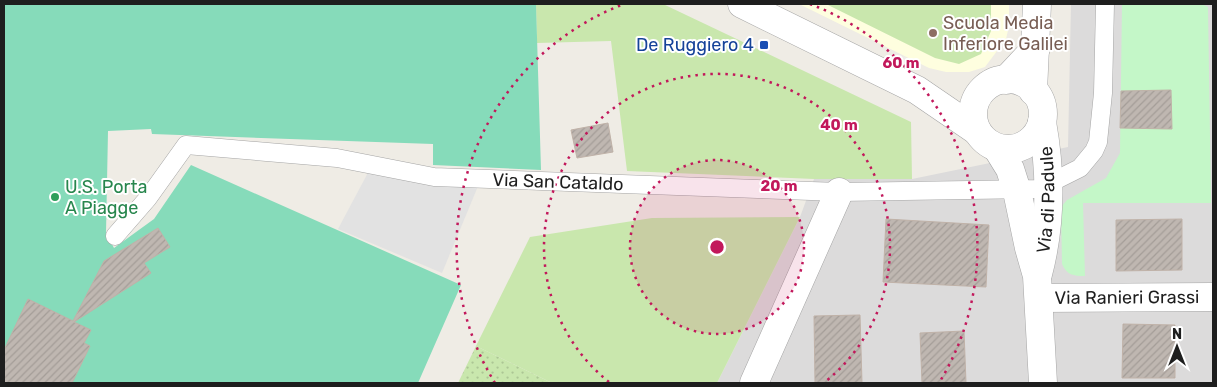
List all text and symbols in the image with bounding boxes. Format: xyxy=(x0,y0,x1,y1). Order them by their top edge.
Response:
place label: Scuola Media Inferiore Galilei xyxy=(943,12,1068,55)
marker: Scuola Media Inferiore Galilei xyxy=(927,27,939,39)
place label: De Ruggiero 4 xyxy=(636,34,754,56)
marker: De Ruggiero 4 xyxy=(758,39,770,51)
text: 60 m xyxy=(883,54,919,72)
text: 40 m xyxy=(820,116,858,134)
street label: Via di Padule xyxy=(1032,145,1059,255)
street label: Via San Cataldo xyxy=(492,169,624,195)
place label: U.S. Porta A Piagge xyxy=(65,176,147,219)
text: 20 m xyxy=(761,177,797,195)
marker: U.S. Porta A Piagge xyxy=(49,191,61,203)
centre of rings xyxy=(708,238,726,256)
street label: Via Ranieri Grassi xyxy=(1055,286,1199,309)
north arrow xyxy=(1152,322,1202,372)
text: N xyxy=(1172,326,1182,343)

